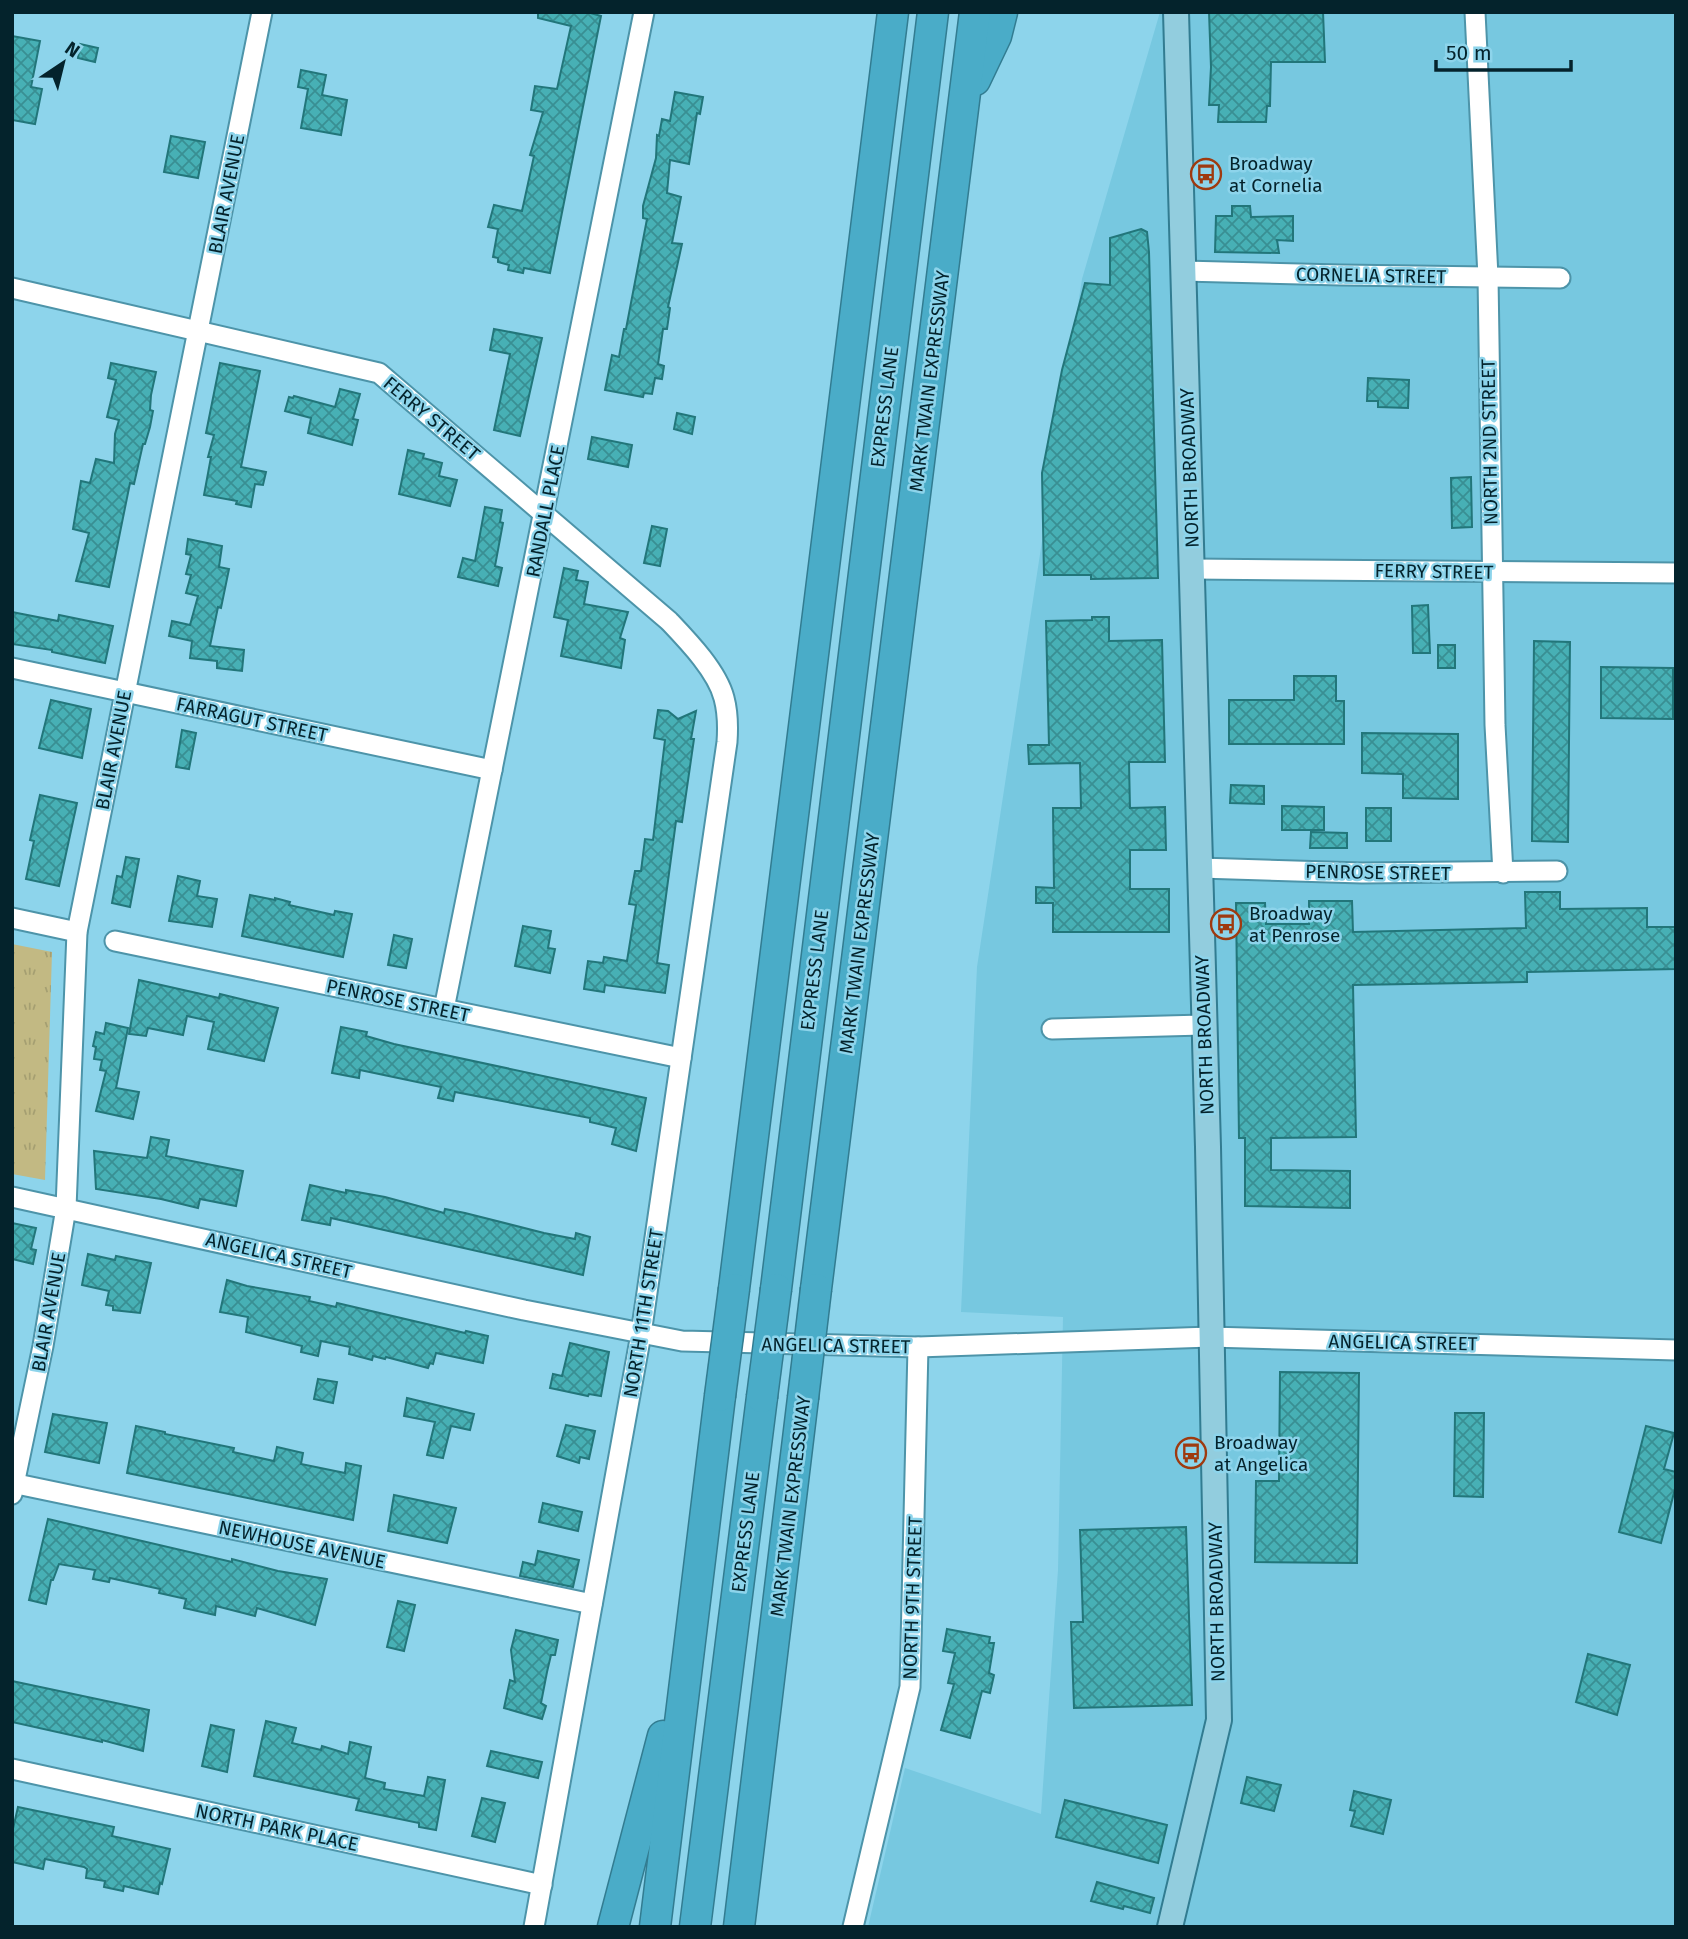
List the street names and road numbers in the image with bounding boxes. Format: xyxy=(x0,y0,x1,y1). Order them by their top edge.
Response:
street label: BLAIR AVENUE xyxy=(204,132,249,256)
street label: CORNELIA STREET xyxy=(1296,263,1447,288)
street label: MARK TWAIN EXPRESSWAY xyxy=(905,269,955,493)
street label: EXPRESS LANE xyxy=(866,345,903,469)
street label: NORTH 2ND STREET xyxy=(1477,359,1502,525)
street label: FERRY STREET xyxy=(379,371,485,466)
street label: NORTH BROADWAY xyxy=(1175,387,1204,548)
street label: RANDALL PLACE xyxy=(521,443,570,579)
street label: FERRY STREET xyxy=(1374,559,1494,584)
street label: BLAIR AVENUE xyxy=(91,688,136,812)
street label: FARRAGUT STREET xyxy=(174,692,330,747)
street label: MARK TWAIN EXPRESSWAY xyxy=(835,831,885,1055)
street label: PENROSE STREET xyxy=(1305,860,1451,885)
street label: EXPRESS LANE xyxy=(796,908,833,1032)
street label: NORTH BROADWAY xyxy=(1190,954,1219,1115)
street label: PENROSE STREET xyxy=(324,974,472,1027)
street label: NORTH 11TH STREET xyxy=(619,1227,668,1399)
street label: ANGELICA STREET xyxy=(204,1228,354,1283)
street label: BLAIR AVENUE xyxy=(27,1250,70,1374)
street label: ANGELICA STREET xyxy=(1328,1330,1478,1355)
street label: ANGELICA STREET xyxy=(761,1333,911,1358)
street label: MARK TWAIN EXPRESSWAY xyxy=(766,1394,816,1618)
street label: EXPRESS LANE xyxy=(727,1470,764,1594)
street label: NEWHOUSE AVENUE xyxy=(216,1516,387,1573)
street label: NORTH 9TH STREET xyxy=(898,1516,927,1680)
street label: NORTH BROADWAY xyxy=(1204,1521,1229,1682)
street label: NORTH PARK PLACE xyxy=(194,1799,360,1856)

